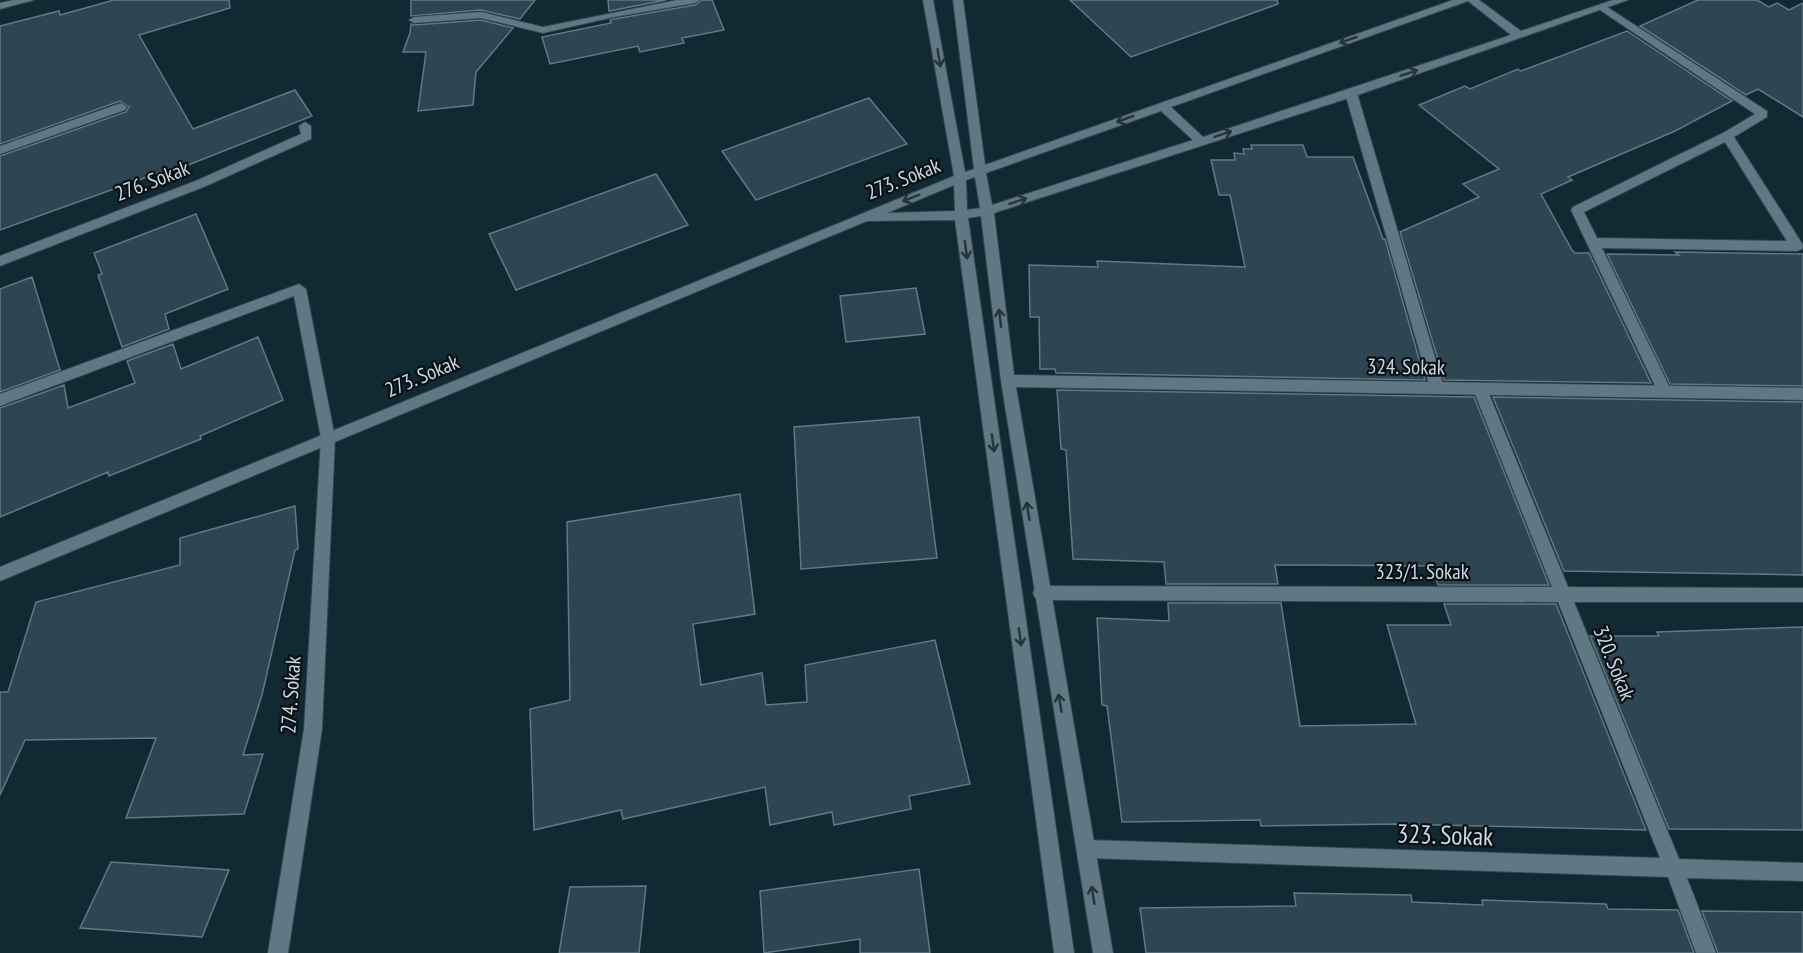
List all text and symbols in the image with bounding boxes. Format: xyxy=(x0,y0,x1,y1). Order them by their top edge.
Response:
one-way arrow xyxy=(1339,36,1358,47)
one-way arrow xyxy=(933,47,944,67)
one-way arrow xyxy=(1399,67,1418,78)
one-way arrow xyxy=(1116,115,1135,126)
one-way arrow xyxy=(1213,128,1232,139)
street label: 273. Sokak xyxy=(862,151,944,206)
street label: 276. Sokak xyxy=(111,154,193,207)
one-way arrow xyxy=(902,193,921,204)
one-way arrow xyxy=(1008,195,1027,206)
one-way arrow xyxy=(961,240,972,260)
one-way arrow xyxy=(994,308,1005,328)
street label: 273. Sokak xyxy=(381,348,463,403)
street label: 324. Sokak xyxy=(1367,352,1445,381)
one-way arrow xyxy=(988,433,999,453)
one-way arrow xyxy=(1023,501,1034,521)
street label: 323/1. Sokak xyxy=(1375,558,1469,585)
street label: 320. Sokak xyxy=(1587,622,1642,704)
one-way arrow xyxy=(1015,626,1026,646)
street label: 274. Sokak xyxy=(274,655,307,735)
one-way arrow xyxy=(1054,694,1065,713)
street label: 323. Sokak xyxy=(1396,816,1494,853)
one-way arrow xyxy=(1087,886,1098,906)

